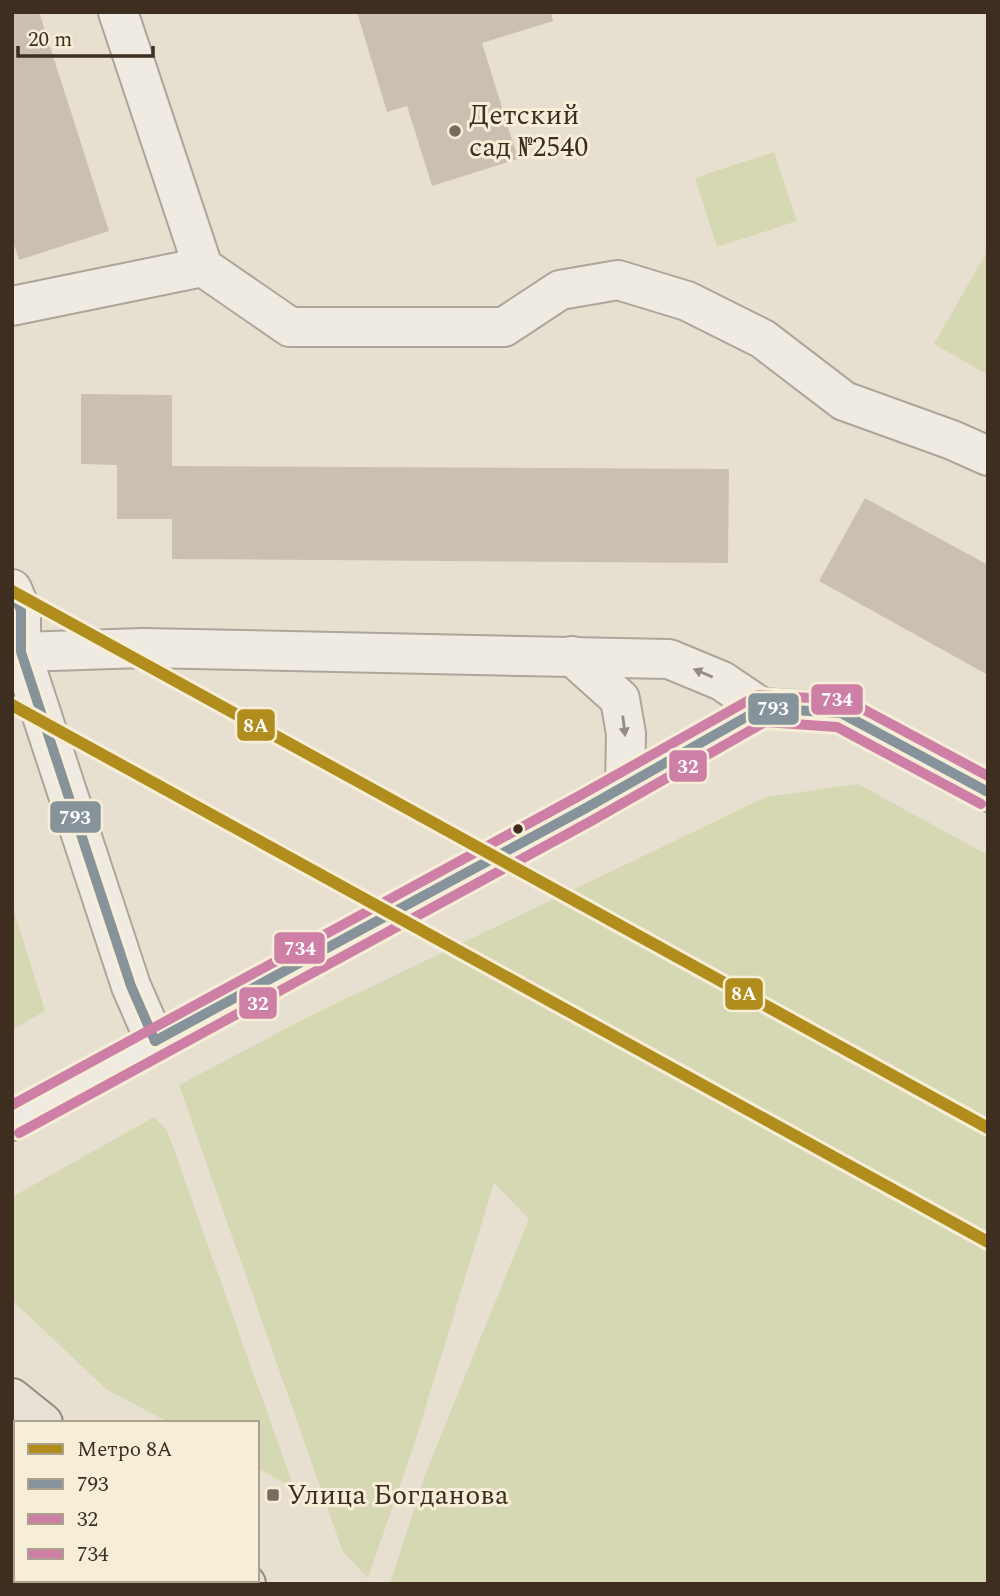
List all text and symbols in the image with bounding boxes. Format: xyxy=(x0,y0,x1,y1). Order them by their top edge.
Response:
scale bar xyxy=(18,14,152,58)
text: 20 m xyxy=(28,24,72,56)
place label: Детский сад №2540 xyxy=(469,94,588,169)
marker: Детский сад №2540 xyxy=(447,123,463,139)
one-way arrow xyxy=(693,667,714,678)
line badge: 734 xyxy=(810,683,864,716)
text: 734 xyxy=(821,686,853,715)
line badge: 793 xyxy=(747,692,800,726)
text: 793 xyxy=(757,695,789,724)
line badge: 8А xyxy=(236,708,276,742)
text: 8А xyxy=(243,712,269,741)
one-way arrow xyxy=(619,716,630,738)
line badge: 32 xyxy=(668,749,708,783)
text: 32 xyxy=(677,753,699,782)
line badge: 793 xyxy=(49,800,102,834)
text: 793 xyxy=(59,804,91,833)
unlabelled marker xyxy=(511,822,525,836)
line badge: 734 xyxy=(273,931,326,965)
text: 734 xyxy=(284,935,316,964)
line badge: 8А xyxy=(724,977,764,1011)
text: 8А xyxy=(731,980,757,1009)
line badge: 32 xyxy=(238,986,278,1020)
text: 32 xyxy=(247,990,269,1019)
legend xyxy=(14,1421,259,1582)
text: Метро 8А xyxy=(77,1434,173,1466)
text: 793 xyxy=(77,1469,109,1501)
place label: Улица Богданова xyxy=(287,1474,509,1517)
marker: Улица Богданова xyxy=(265,1487,281,1503)
text: 32 xyxy=(77,1504,98,1536)
text: 734 xyxy=(77,1539,109,1571)

